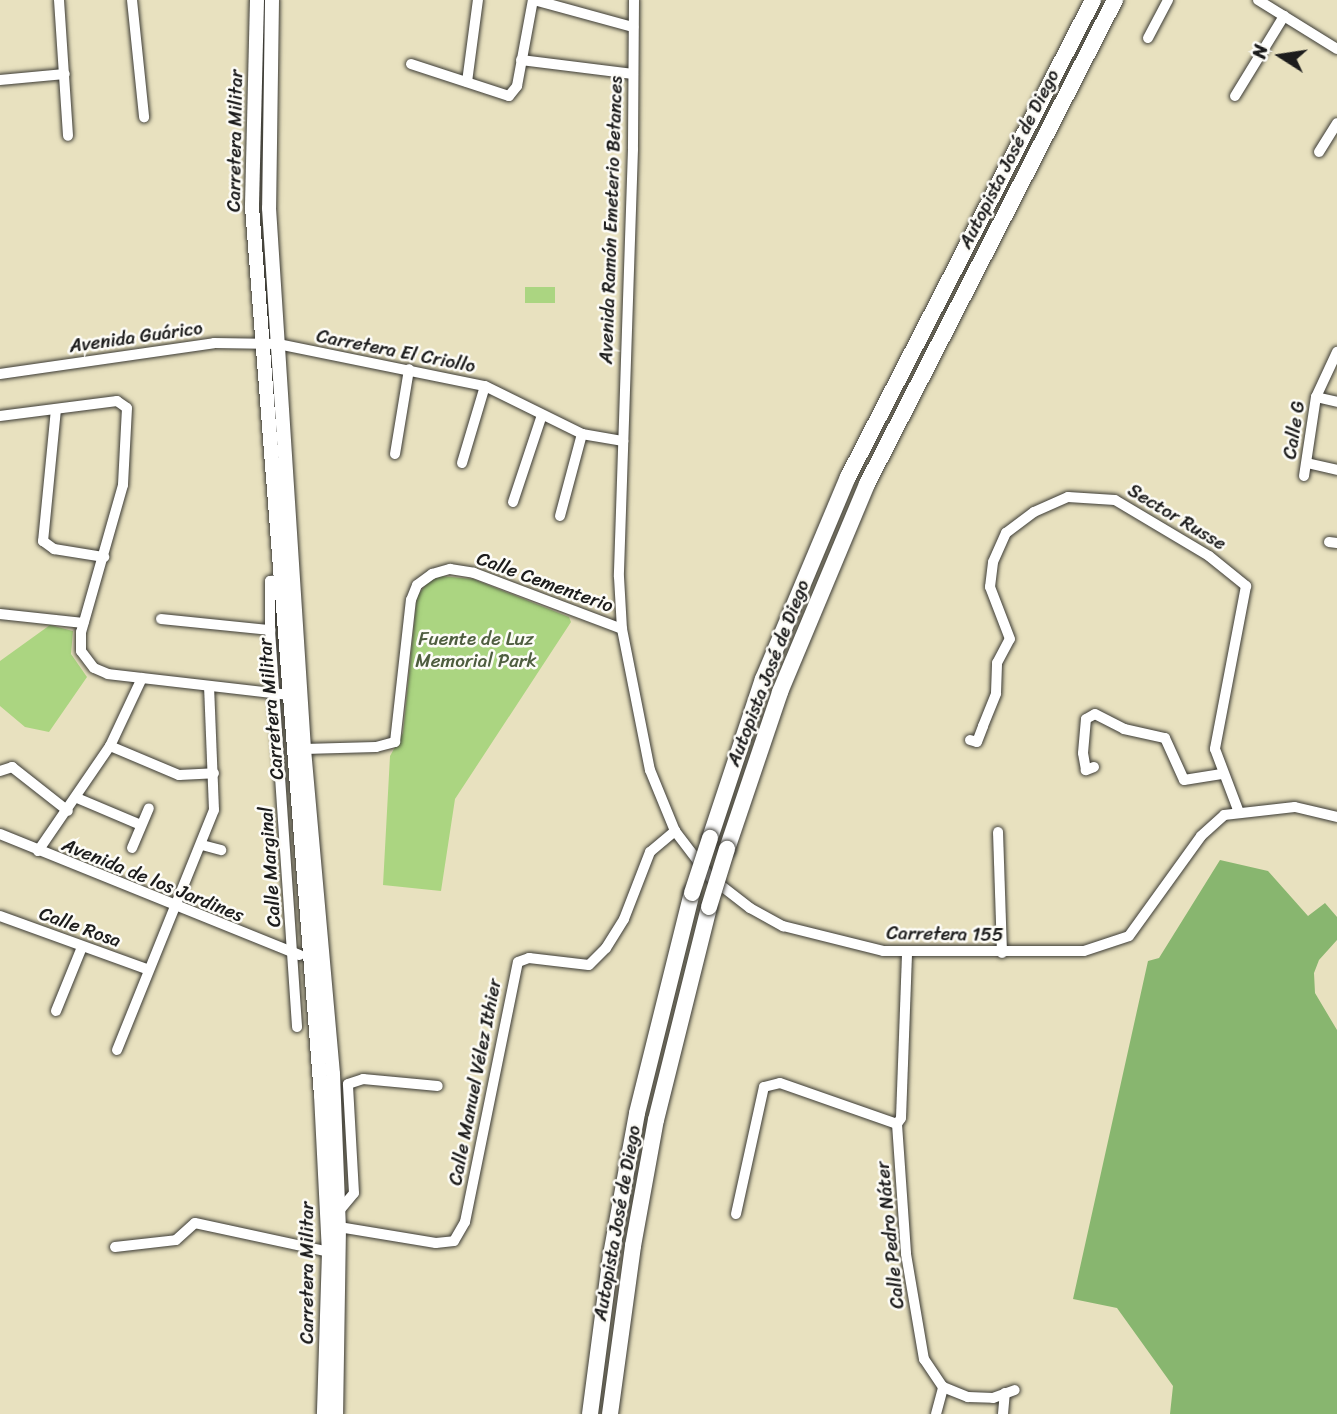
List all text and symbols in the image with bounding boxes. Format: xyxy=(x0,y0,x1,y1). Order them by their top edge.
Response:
north arrow xyxy=(1246,21,1316,91)
text: N xyxy=(1242,42,1277,61)
street label: Autopista José de Diego xyxy=(954,65,1064,253)
street label: Carretera Militar xyxy=(222,69,248,213)
street label: Avenida Ramón Emeterio Betances xyxy=(595,75,627,365)
street label: Avenida Guárico xyxy=(68,316,204,358)
street label: Carretera El Criollo xyxy=(315,324,477,378)
street label: Calle G xyxy=(1278,399,1310,461)
street label: Sector Russe xyxy=(1124,479,1230,555)
street label: Calle Cementerio xyxy=(474,547,616,617)
street label: Autopista José de Diego xyxy=(722,576,814,770)
park label: Fuente de Luz Memorial Park xyxy=(415,628,537,672)
street label: Carretera Militar xyxy=(253,637,289,781)
street label: Calle Marginal xyxy=(254,806,286,928)
street label: Avenida de los Jardines xyxy=(59,833,247,927)
street label: Calle Rosa xyxy=(36,902,124,952)
street label: Carretera 155 xyxy=(886,922,1004,946)
street label: Calle Manuel Vélez Ithier xyxy=(444,977,506,1187)
street label: Autopista José de Diego xyxy=(589,1123,645,1323)
street label: Calle Pedro Náter xyxy=(871,1160,909,1310)
street label: Carretera Militar xyxy=(296,1202,318,1344)

